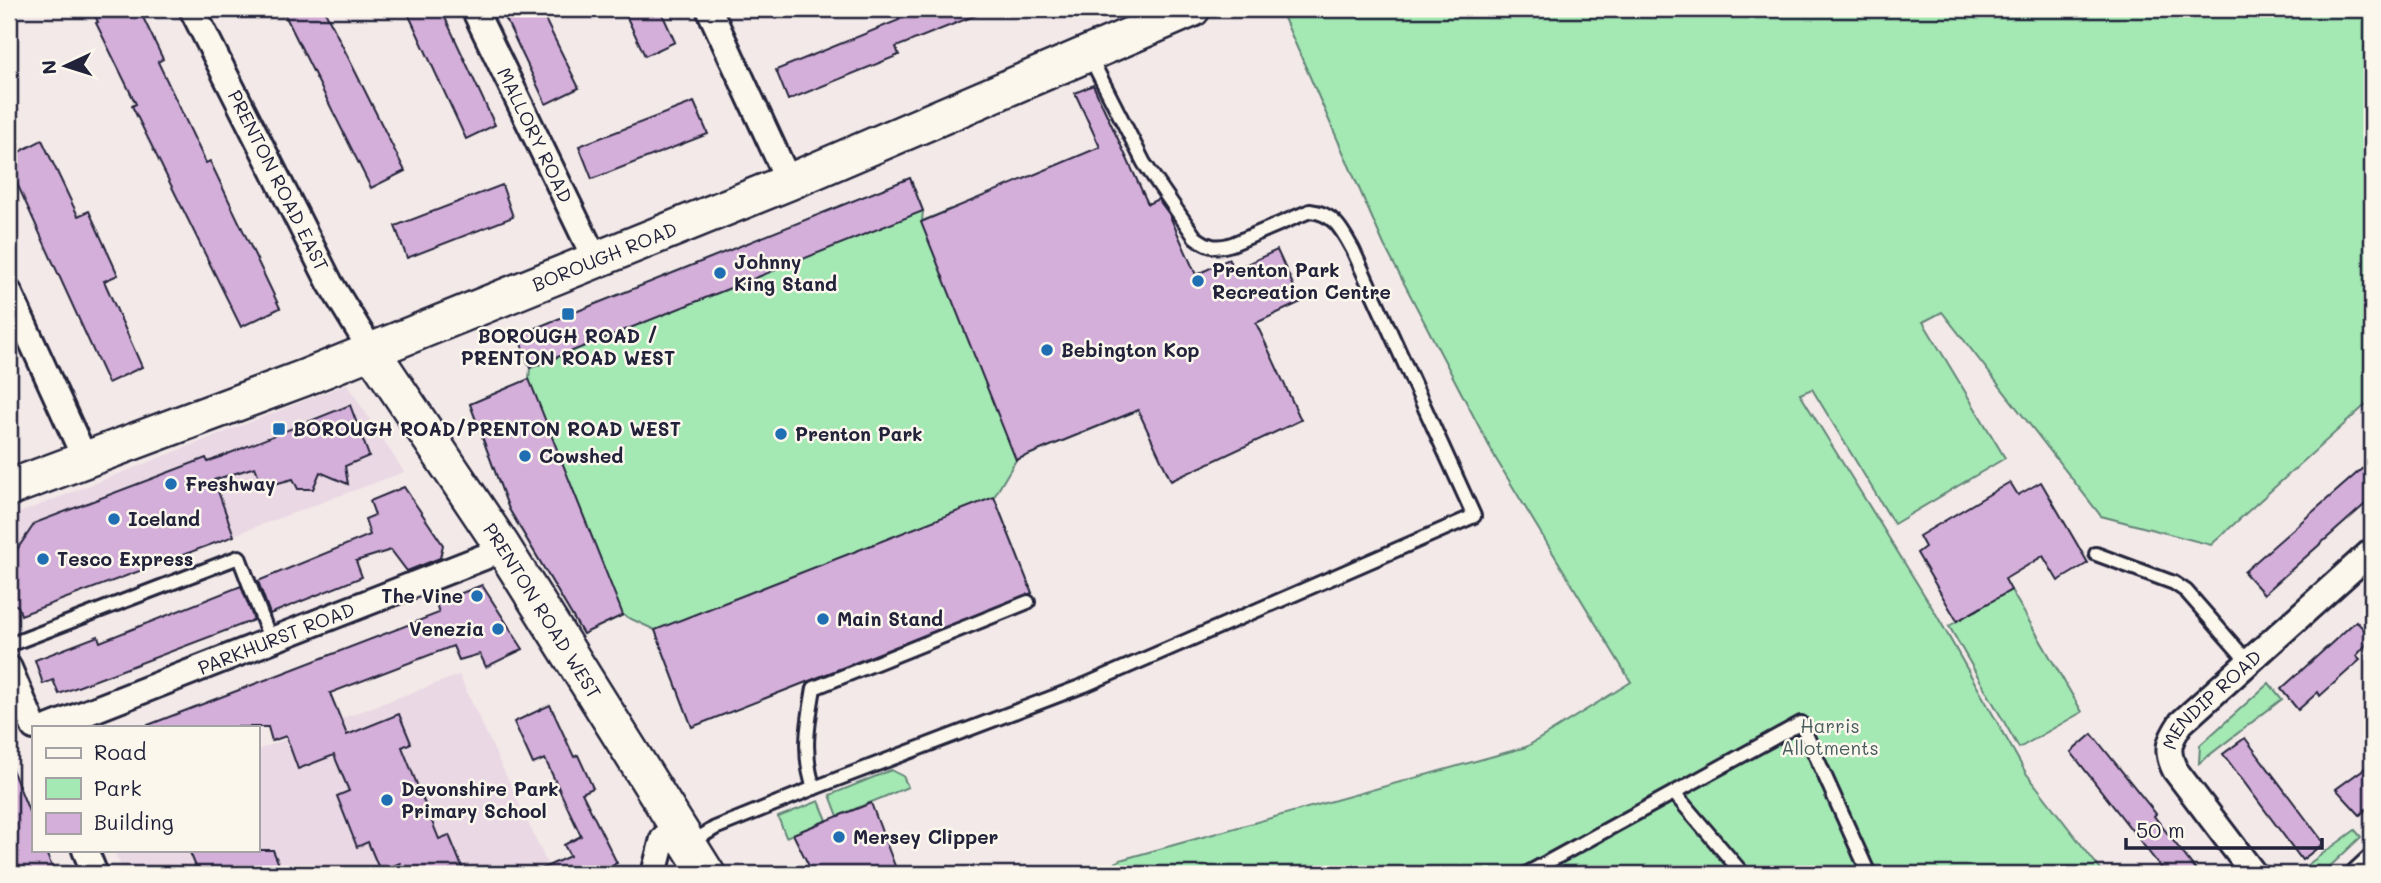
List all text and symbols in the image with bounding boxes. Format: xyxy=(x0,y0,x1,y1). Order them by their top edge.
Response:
north arrow xyxy=(32,32,102,102)
text: N xyxy=(36,59,62,75)
street label: MALLORY ROAD xyxy=(492,63,579,207)
street label: PRENTON ROAD EAST xyxy=(223,86,335,275)
street label: BOROUGH ROAD xyxy=(528,216,680,297)
place label: Johnny King Stand xyxy=(734,249,837,296)
place label: Prenton Park Recreation Centre xyxy=(1212,257,1391,304)
marker: Johnny King Stand xyxy=(712,265,728,281)
marker: Prenton Park Recreation Centre xyxy=(1190,273,1206,289)
marker: BOROUGH ROAD / PRENTON ROAD WEST xyxy=(560,306,576,322)
place label: BOROUGH ROAD / PRENTON ROAD WEST xyxy=(461,323,675,370)
place label: Bebington Kop xyxy=(1061,337,1200,362)
marker: Bebington Kop xyxy=(1039,342,1055,358)
place label: BOROUGH ROAD/PRENTON ROAD WEST xyxy=(293,416,681,441)
marker: BOROUGH ROAD/PRENTON ROAD WEST xyxy=(271,421,287,437)
place label: Prenton Park xyxy=(795,421,923,446)
marker: Prenton Park xyxy=(773,426,789,442)
place label: Cowshed xyxy=(539,443,623,468)
marker: Cowshed xyxy=(517,448,533,464)
place label: Freshway xyxy=(185,471,276,496)
marker: Freshway xyxy=(163,476,179,492)
place label: Iceland xyxy=(128,506,200,531)
marker: Iceland xyxy=(106,511,122,527)
street label: PRENTON ROAD WEST xyxy=(478,518,607,703)
place label: Tesco Express xyxy=(57,546,193,571)
marker: Tesco Express xyxy=(35,551,51,567)
place label: The Vine xyxy=(381,583,463,608)
marker: The Vine xyxy=(469,588,485,604)
street label: PARKHURST ROAD xyxy=(194,596,358,680)
place label: Main Stand xyxy=(837,606,943,631)
marker: Main Stand xyxy=(815,611,831,627)
place label: Venezia xyxy=(409,616,484,641)
marker: Venezia xyxy=(490,621,506,637)
street label: MENDIP ROAD xyxy=(2156,644,2266,752)
park label: Harris Allotments xyxy=(1781,713,1879,760)
legend xyxy=(32,726,259,852)
text: Road xyxy=(94,738,146,765)
text: Park xyxy=(94,774,142,801)
place label: Devonshire Park Primary School xyxy=(401,776,559,823)
marker: Devonshire Park Primary School xyxy=(379,792,395,808)
scale bar xyxy=(2126,806,2322,850)
text: Building xyxy=(94,808,174,835)
text: 50 m xyxy=(2136,816,2185,843)
place label: Mersey Clipper xyxy=(853,824,999,849)
marker: Mersey Clipper xyxy=(831,829,847,845)

